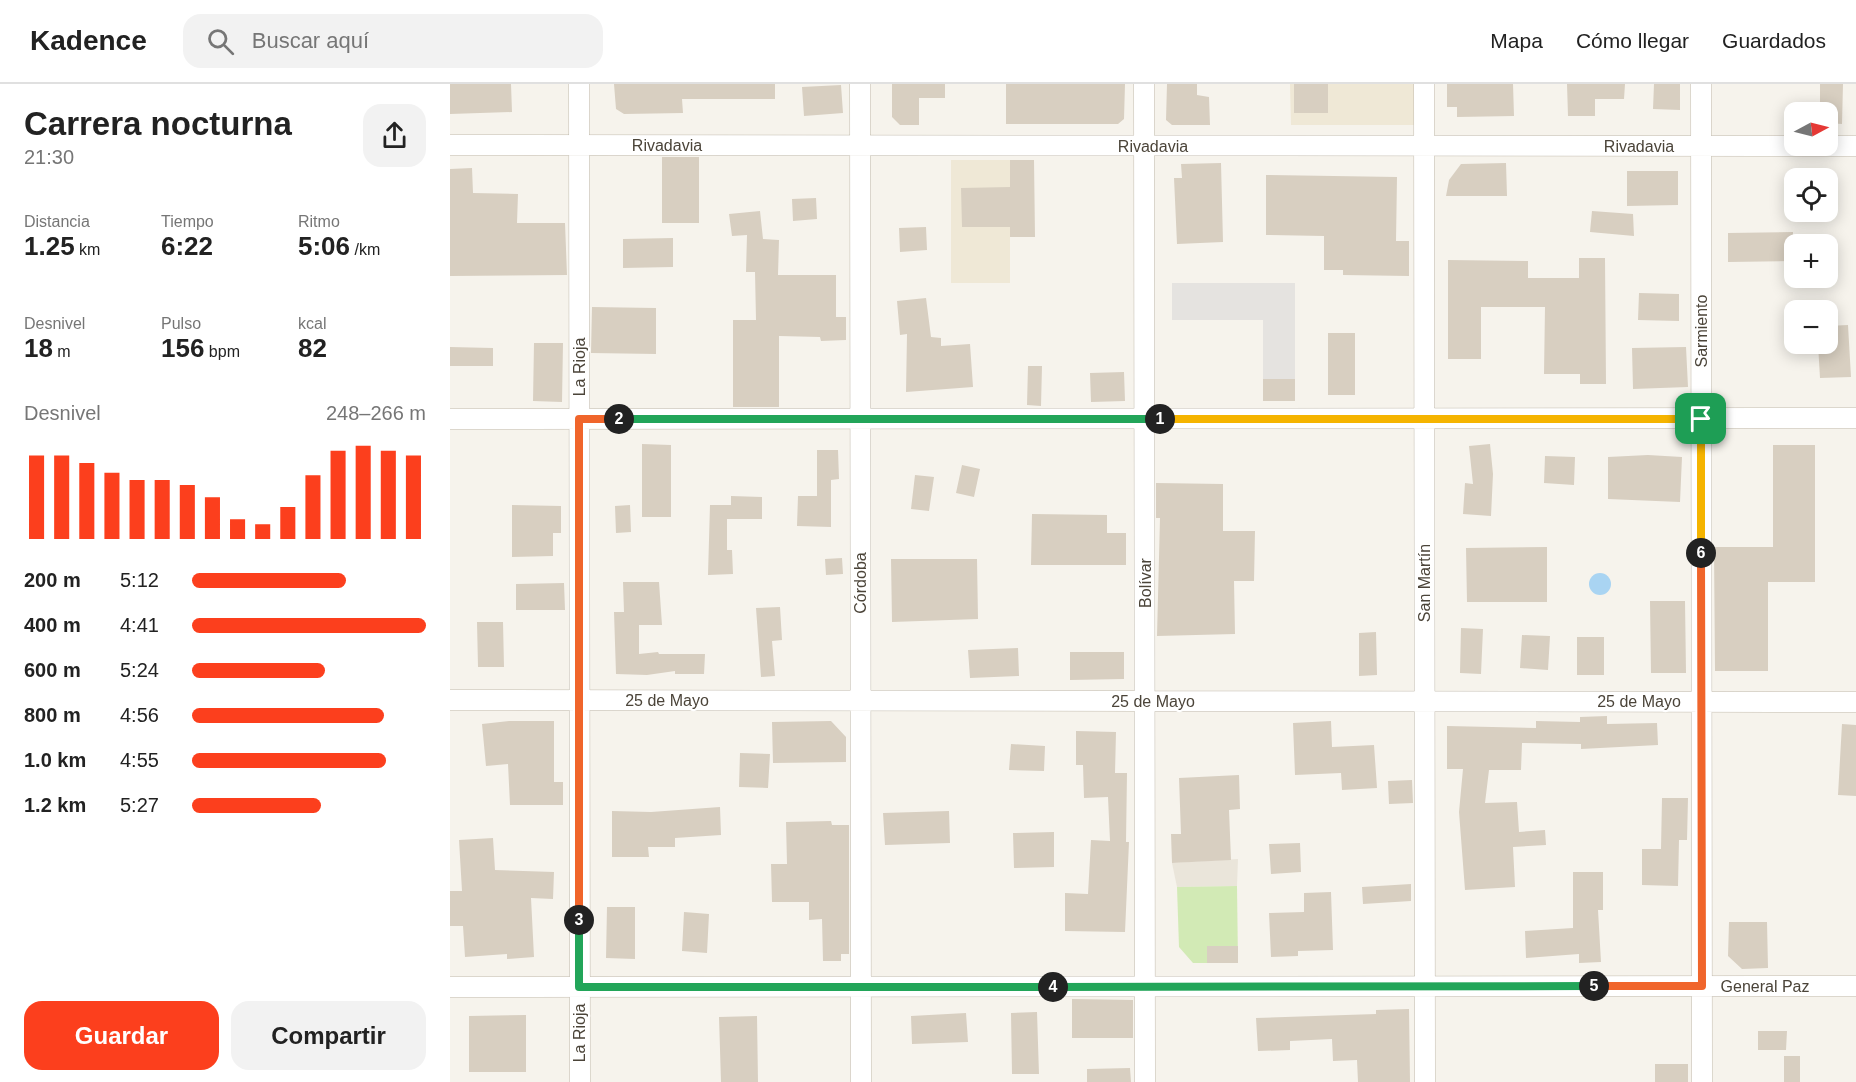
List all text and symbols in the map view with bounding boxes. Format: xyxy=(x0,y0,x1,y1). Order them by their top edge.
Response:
search box xyxy=(183,14,603,68)
text: Kadence xyxy=(30,25,147,56)
icon: search xyxy=(204,25,237,58)
text: Buscar aquí xyxy=(252,28,369,53)
text: Mapa xyxy=(1490,29,1543,52)
text: Cómo llegar xyxy=(1576,29,1689,52)
text: Guardados xyxy=(1722,29,1826,52)
north arrow xyxy=(1784,102,1838,156)
map controls xyxy=(1784,102,1838,354)
button: share xyxy=(363,104,426,167)
text: Carrera nocturna xyxy=(24,105,292,142)
street label: Rivadavia xyxy=(632,137,702,154)
street label: Rivadavia xyxy=(1118,138,1188,155)
street label: Rivadavia xyxy=(1604,138,1674,155)
text: 21:30 xyxy=(24,146,74,168)
button: locate xyxy=(1784,168,1838,222)
text: Distancia xyxy=(24,213,90,230)
text: Tiempo xyxy=(161,213,214,230)
text: Ritmo xyxy=(298,213,340,230)
text: 1.25 xyxy=(24,231,75,261)
text: 6:22 xyxy=(161,231,213,261)
text: 5:06 xyxy=(298,231,350,261)
button: + xyxy=(1784,234,1838,288)
text: km xyxy=(75,241,100,258)
text: /km xyxy=(350,241,380,258)
street label: Sarmiento xyxy=(1693,294,1710,367)
button: − xyxy=(1784,300,1838,354)
text: Desnivel xyxy=(24,315,85,332)
text: Pulso xyxy=(161,315,201,332)
text: kcal xyxy=(298,315,326,332)
text: 18 xyxy=(24,333,53,363)
text: 156 xyxy=(161,333,204,363)
text: 82 xyxy=(298,333,327,363)
street label: La Rioja xyxy=(571,338,588,396)
text: m xyxy=(53,343,71,360)
text: bpm xyxy=(204,343,240,360)
pin xyxy=(1675,393,1726,444)
text: Desnivel xyxy=(24,402,101,424)
text: 248–266 m xyxy=(326,402,426,424)
icon: arrive xyxy=(1684,402,1717,435)
pin: 2 xyxy=(604,404,634,434)
pin: 1 xyxy=(1145,404,1175,434)
text: 2 xyxy=(615,410,623,427)
text: 1 xyxy=(1156,410,1164,427)
pin: 6 xyxy=(1686,538,1716,568)
street label: San Martín xyxy=(1416,544,1433,622)
text: 6 xyxy=(1697,544,1705,561)
street label: Córdoba xyxy=(852,552,869,614)
street label: Bolívar xyxy=(1137,557,1154,608)
text: 200 m xyxy=(24,569,81,591)
text: 5:12 xyxy=(120,569,159,591)
text: 400 m xyxy=(24,614,81,636)
text: 4:41 xyxy=(120,614,159,636)
text: 600 m xyxy=(24,659,81,681)
text: 5:24 xyxy=(120,659,159,681)
street label: 25 de Mayo xyxy=(625,692,709,709)
street label: 25 de Mayo xyxy=(1111,693,1195,710)
street label: 25 de Mayo xyxy=(1597,693,1681,710)
text: 800 m xyxy=(24,704,81,726)
text: 4:56 xyxy=(120,704,159,726)
text: 1.0 km xyxy=(24,749,86,771)
text: 4:55 xyxy=(120,749,159,771)
text: 1.2 km xyxy=(24,794,86,816)
text: 5:27 xyxy=(120,794,159,816)
pin: 3 xyxy=(564,905,594,935)
text: 3 xyxy=(575,911,583,928)
pin: 5 xyxy=(1579,971,1609,1001)
pin: 4 xyxy=(1038,972,1068,1002)
text: 5 xyxy=(1590,977,1598,994)
text: 4 xyxy=(1049,978,1057,995)
street label: General Paz xyxy=(1721,978,1809,995)
button: Guardar xyxy=(24,1001,219,1070)
button: Compartir xyxy=(231,1001,426,1070)
street label: La Rioja xyxy=(571,1004,588,1062)

